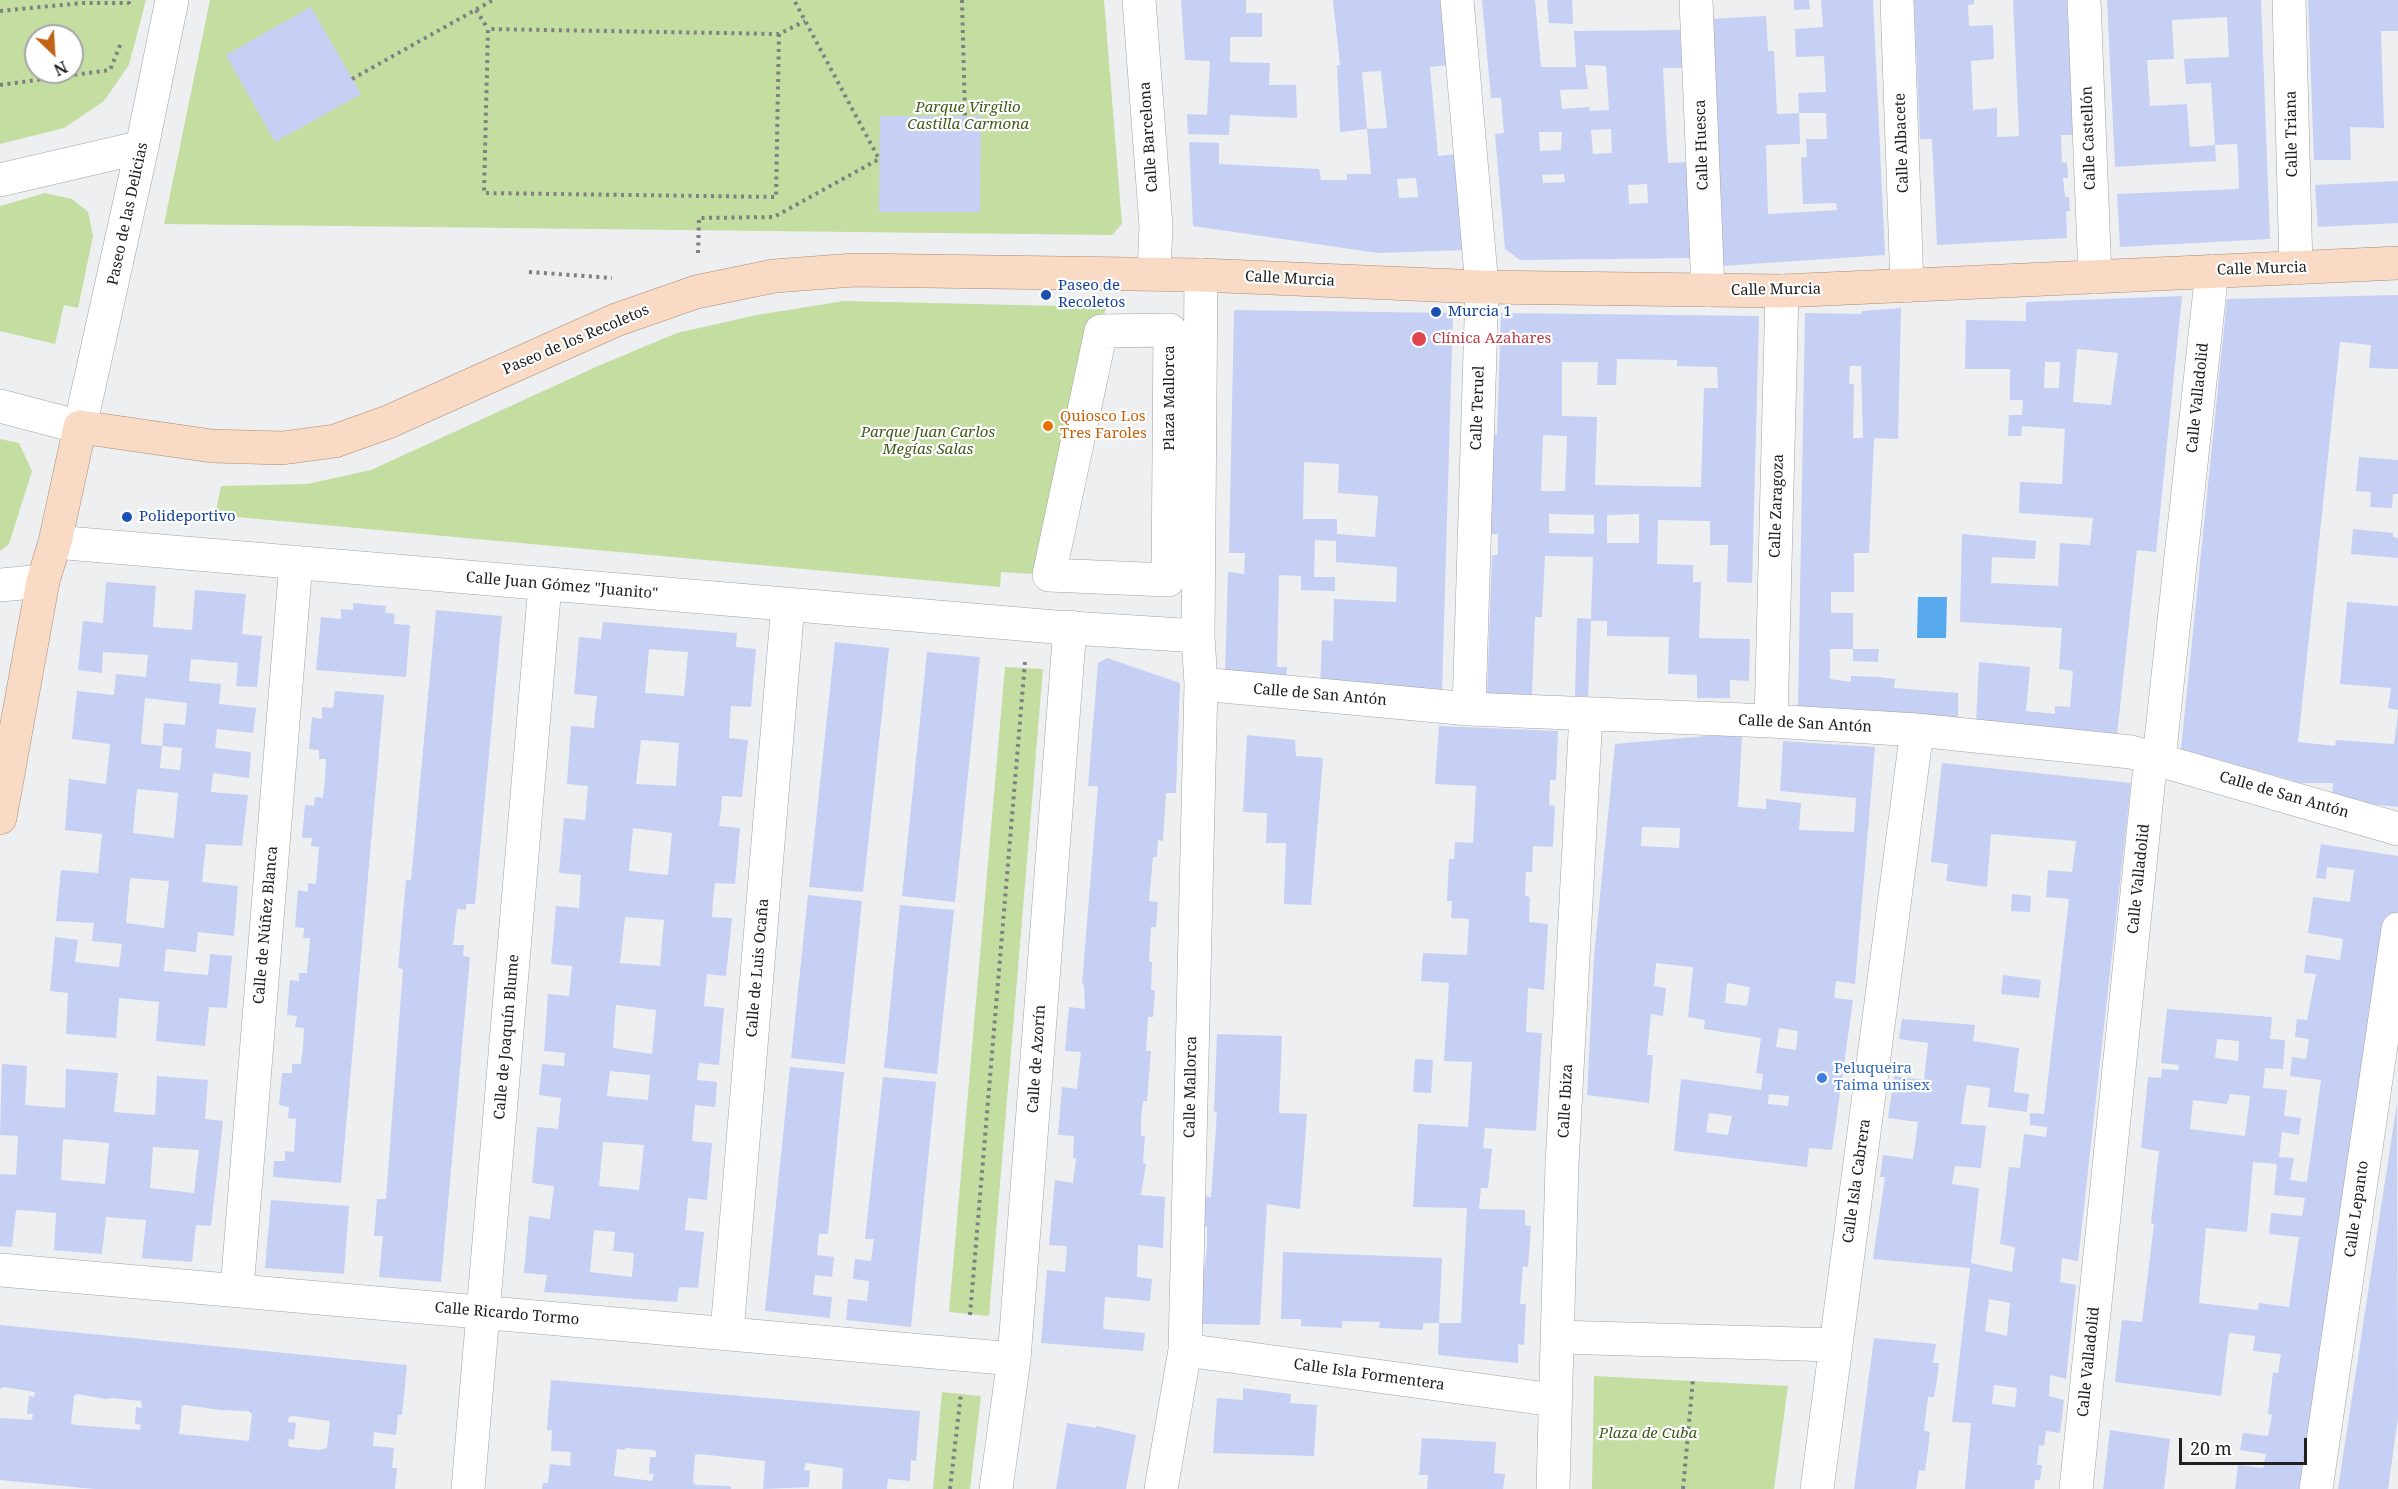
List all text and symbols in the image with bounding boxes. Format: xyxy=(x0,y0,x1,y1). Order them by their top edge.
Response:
north arrow xyxy=(24,24,84,84)
text: N xyxy=(50,56,71,81)
street label: Calle Barcelona xyxy=(1136,81,1162,193)
street label: Calle Castellón xyxy=(2078,86,2100,190)
street label: Calle Triana xyxy=(2282,91,2302,177)
street label: Calle Albacete xyxy=(1891,92,1913,194)
park label: Parque Virgilio Castilla Carmona xyxy=(907,99,1029,134)
street label: Calle Huesca xyxy=(1691,99,1713,191)
street label: Paseo de las Delicias xyxy=(104,141,152,287)
street label: Calle Murcia xyxy=(2217,258,2307,280)
street label: Calle Murcia xyxy=(1245,268,1335,290)
place label: Paseo de Recoletos xyxy=(1058,277,1125,312)
street label: Calle Murcia xyxy=(1731,280,1821,300)
marker: Paseo de Recoletos xyxy=(1039,288,1053,302)
street label: Paseo de los Recoletos xyxy=(500,301,652,379)
place label: Murcia 1 xyxy=(1448,303,1512,321)
marker: Murcia 1 xyxy=(1429,305,1443,319)
marker: Clínica Azahares xyxy=(1410,330,1428,348)
place label: Clínica Azahares xyxy=(1432,330,1551,348)
street label: Calle Valladolid xyxy=(2183,342,2213,454)
street label: Plaza Mallorca xyxy=(1161,345,1179,451)
street label: Calle Teruel xyxy=(1468,365,1488,451)
place label: Quiosco Los Tres Faroles xyxy=(1060,408,1147,443)
marker: Quiosco Los Tres Faroles xyxy=(1041,419,1055,433)
park label: Parque Juan Carlos Megías Salas xyxy=(861,424,995,459)
street label: Calle Zaragoza xyxy=(1766,454,1788,558)
place label: Polideportivo xyxy=(139,508,236,526)
marker: Polideportivo xyxy=(120,510,134,524)
street label: Calle Juan Gómez "Juanito" xyxy=(465,569,659,603)
street label: Calle de San Antón xyxy=(1252,680,1388,710)
street label: Calle de San Antón xyxy=(1738,712,1872,736)
street label: Calle de San Antón xyxy=(2217,768,2351,822)
street label: Calle Valladolid xyxy=(2124,823,2154,935)
street label: Calle de Núñez Blanca xyxy=(250,845,282,1005)
street label: Calle de Luis Ocaña xyxy=(743,898,773,1038)
street label: Calle de Joaquín Blume xyxy=(491,954,523,1120)
street label: Calle de Azorín xyxy=(1024,1004,1050,1114)
street label: Calle Mallorca xyxy=(1181,1036,1201,1138)
place label: Peluqueira Taima unisex xyxy=(1834,1060,1930,1095)
street label: Calle Ibiza xyxy=(1555,1063,1577,1139)
marker: Peluqueira Taima unisex xyxy=(1815,1071,1829,1085)
street label: Calle Isla Cabrera xyxy=(1839,1118,1875,1244)
street label: Calle Lepanto xyxy=(2341,1159,2373,1259)
street label: Calle Ricardo Tormo xyxy=(434,1299,580,1329)
street label: Calle Valladolid xyxy=(2074,1306,2104,1418)
street label: Calle Isla Formentera xyxy=(1292,1355,1446,1395)
park label: Plaza de Cuba xyxy=(1599,1425,1697,1443)
scale bar xyxy=(2182,1426,2310,1464)
text: 20 m xyxy=(2190,1436,2232,1460)

